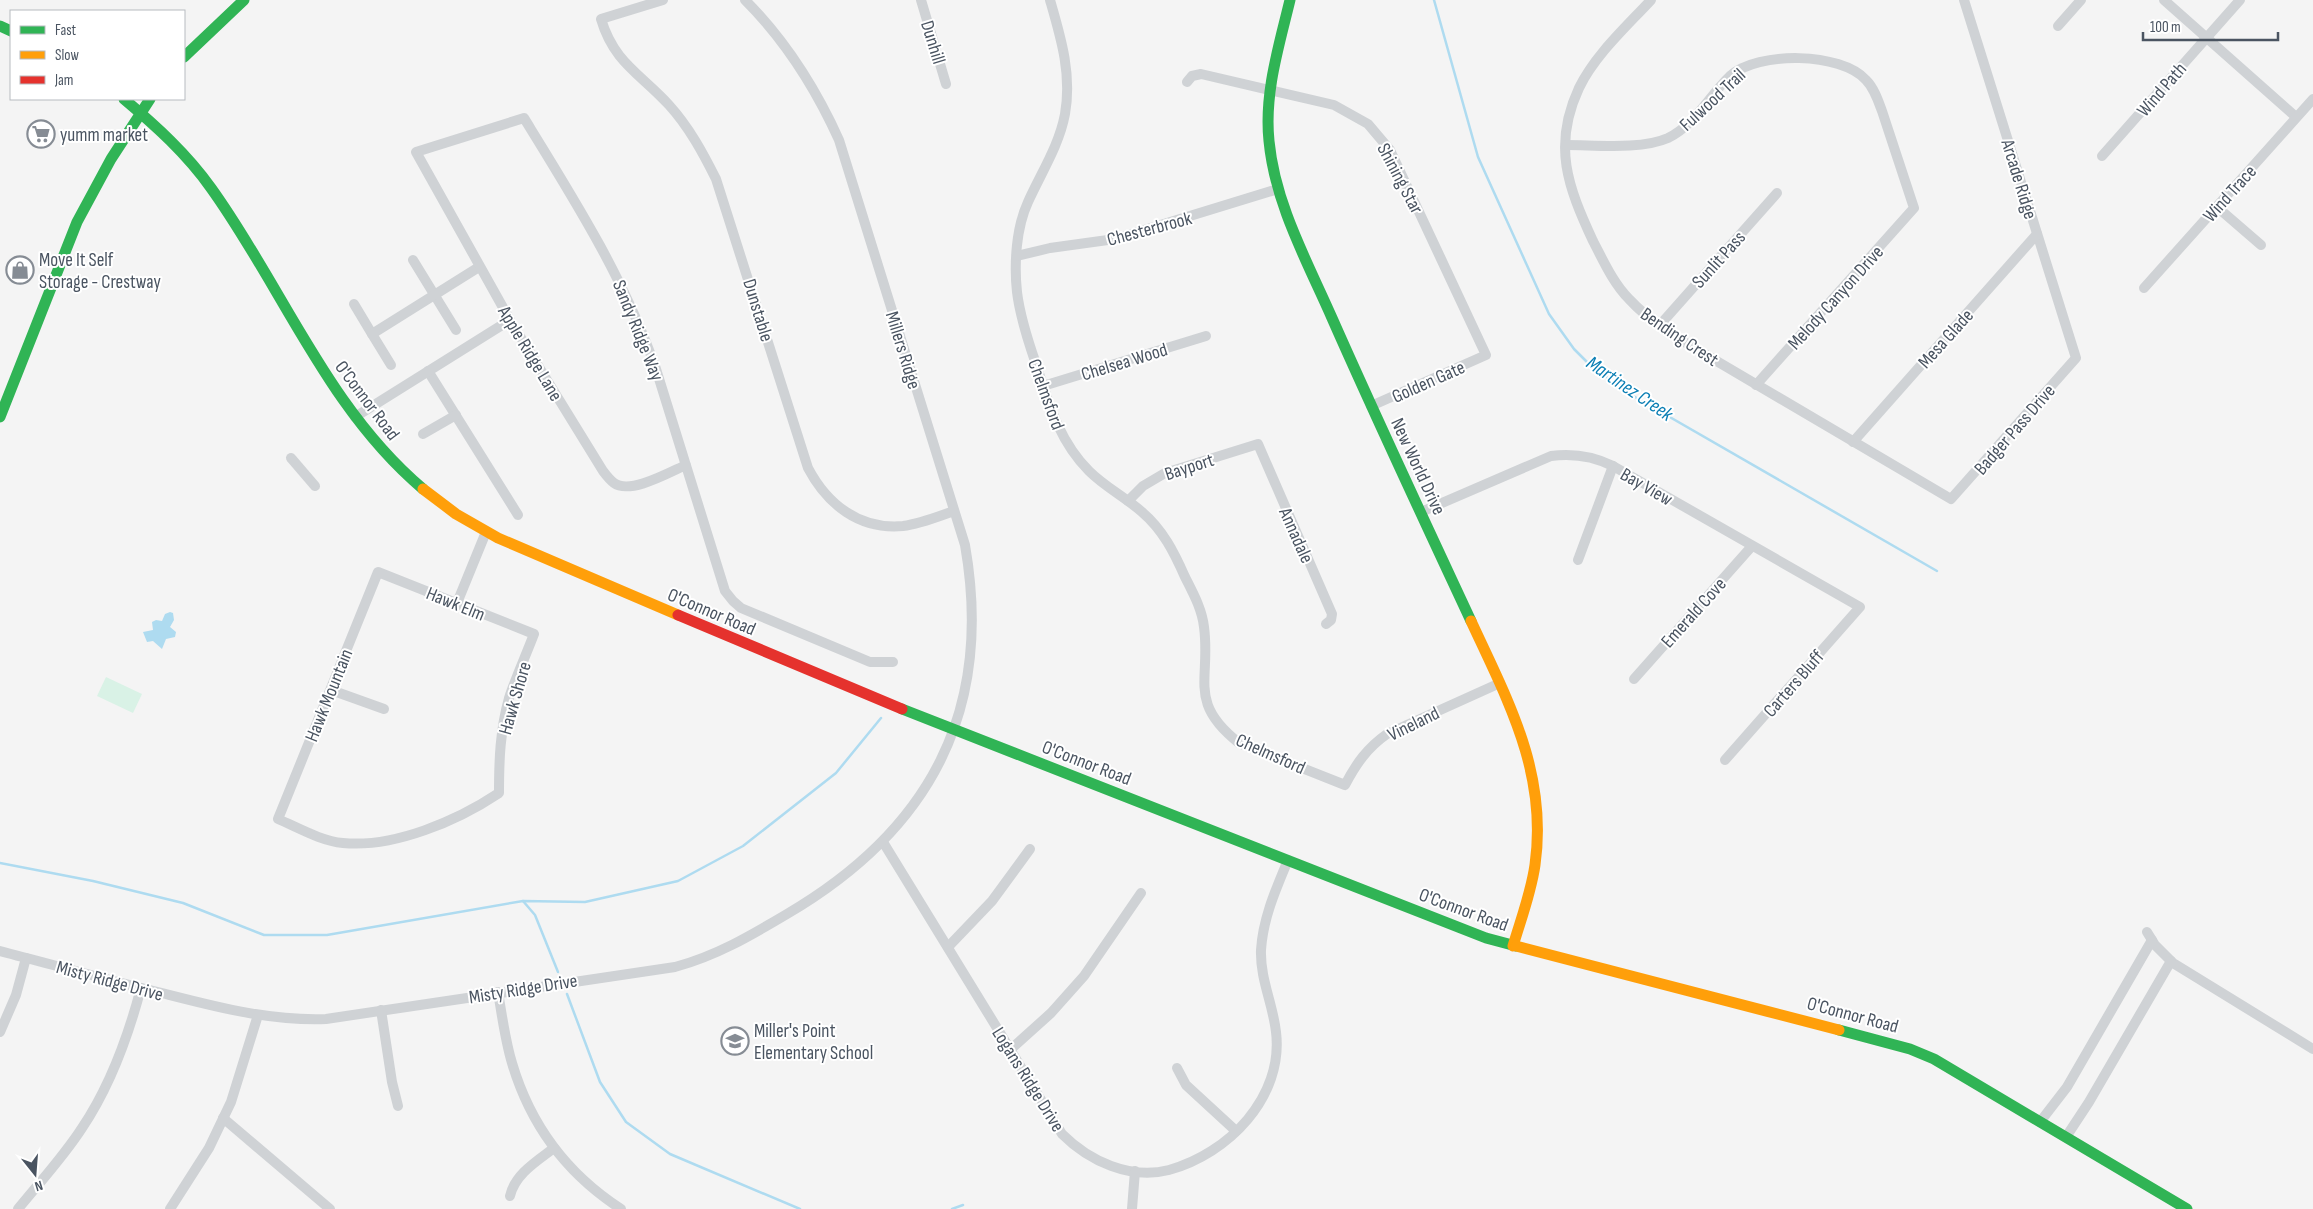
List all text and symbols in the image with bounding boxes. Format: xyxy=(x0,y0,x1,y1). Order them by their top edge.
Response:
legend xyxy=(10,10,185,100)
scale bar xyxy=(2143,10,2278,42)
street label: Dunhill xyxy=(915,18,950,67)
text: 100 m xyxy=(2150,18,2181,37)
text: Fast xyxy=(55,21,77,40)
text: Slow xyxy=(55,46,79,65)
street label: Wind Path xyxy=(2132,58,2192,122)
street label: Fulwood Trail xyxy=(1675,64,1751,136)
text: Jam xyxy=(54,71,73,90)
supermarket icon: yumm market xyxy=(26,119,56,149)
place label: yumm market xyxy=(60,124,148,147)
street label: Arcade Ridge xyxy=(1995,136,2042,222)
street label: Shining Star xyxy=(1371,139,1428,218)
street label: Wind Trace xyxy=(2199,161,2262,227)
street label: Chesterbrook xyxy=(1105,207,1195,252)
street label: Sunlit Pass xyxy=(1687,227,1751,293)
street label: Melody Canyon Drive xyxy=(1783,241,1889,355)
place label: Move It Self Storage - Crestway xyxy=(39,249,161,294)
shop icon: Move It Self Storage - Crestway xyxy=(5,255,35,285)
street label: Dunstable xyxy=(737,276,778,345)
street label: Sandy Ridge Way xyxy=(607,277,668,385)
street label: Apple Ridge Lane xyxy=(492,301,567,406)
street label: Bending Crest xyxy=(1636,303,1723,372)
street label: Mesa Glade xyxy=(1914,305,1979,373)
street label: Millers Ridge xyxy=(880,309,925,392)
street label: Chelsea Wood xyxy=(1078,338,1170,386)
water label: Martinez Creek xyxy=(1582,351,1678,427)
street label: Chelmsford xyxy=(1022,356,1069,433)
street label: Golden Gate xyxy=(1388,356,1469,409)
street label: O'Connor Road xyxy=(329,357,404,445)
street label: Badger Pass Drive xyxy=(1970,380,2061,480)
street label: New World Drive xyxy=(1385,415,1450,519)
street label: Bayport xyxy=(1162,449,1217,486)
street label: Bay View xyxy=(1616,463,1677,512)
street label: Annadale xyxy=(1273,503,1318,567)
street label: Emerald Cove xyxy=(1657,573,1732,653)
street label: Hawk Elm xyxy=(423,582,488,627)
street label: O'Connor Road xyxy=(664,584,759,641)
street label: Hawk Mountain xyxy=(300,646,358,745)
street label: Carters Bluff xyxy=(1759,646,1829,722)
street label: Hawk Shore xyxy=(494,659,537,738)
street label: Vineland xyxy=(1384,702,1443,747)
street label: Chelmsford xyxy=(1232,729,1309,780)
street label: O'Connor Road xyxy=(1039,736,1134,791)
street label: O'Connor Road xyxy=(1416,884,1511,937)
street label: Misty Ridge Drive xyxy=(54,956,165,1007)
street label: Misty Ridge Drive xyxy=(467,970,579,1009)
street label: O'Connor Road xyxy=(1804,992,1901,1039)
place label: Miller's Point Elementary School xyxy=(754,1020,873,1065)
street label: Logans Ridge Drive xyxy=(986,1023,1069,1136)
school or university icon: Miller's Point Elementary School xyxy=(720,1026,750,1056)
north arrow xyxy=(10,1149,60,1199)
text: N xyxy=(33,1177,45,1195)

